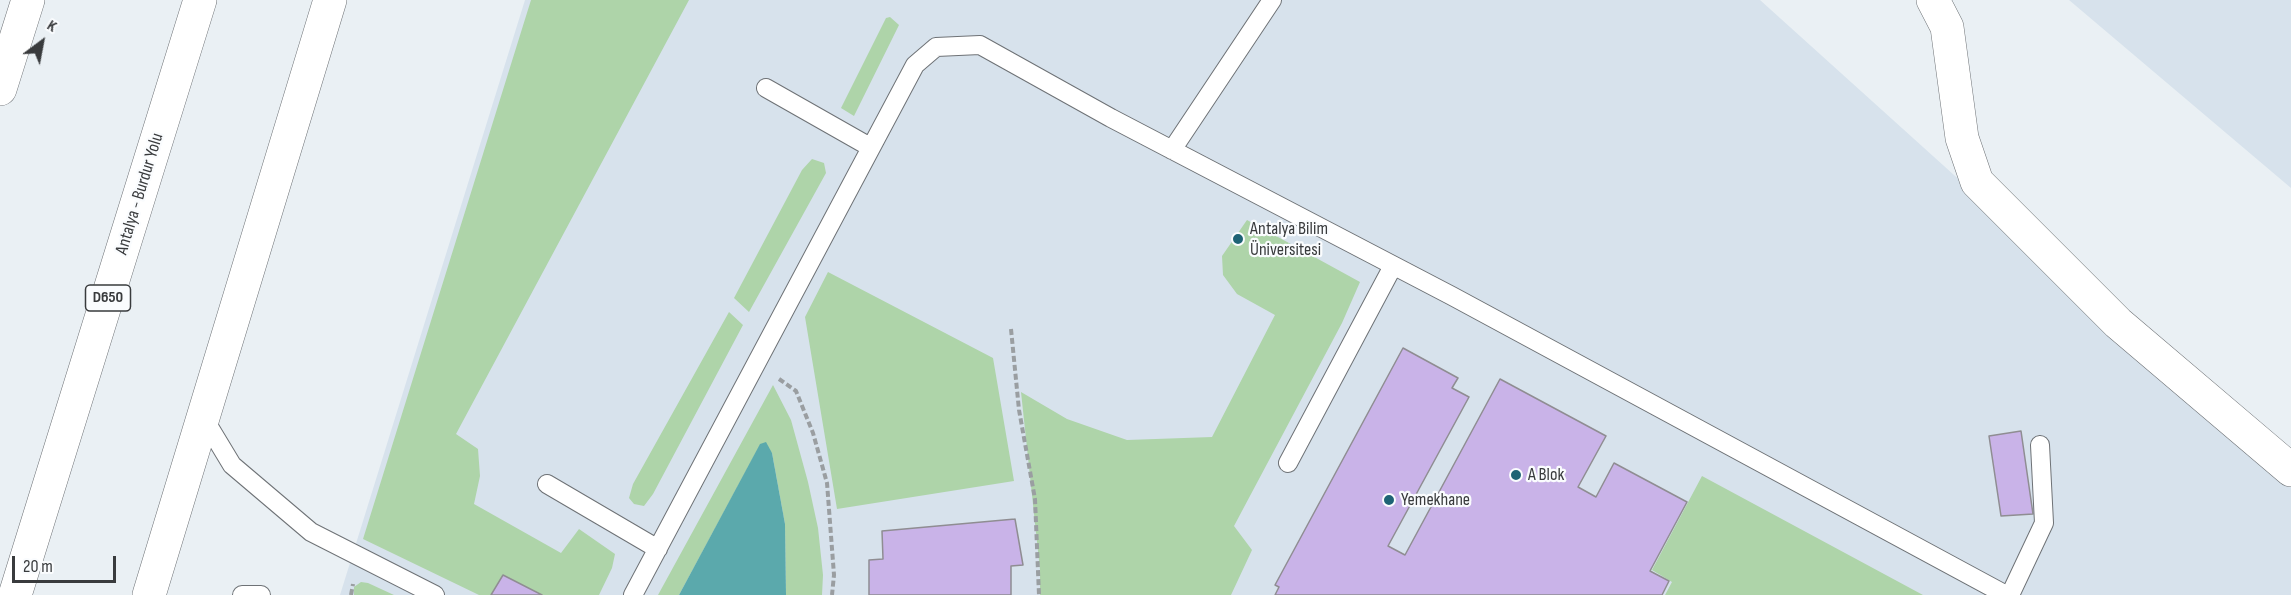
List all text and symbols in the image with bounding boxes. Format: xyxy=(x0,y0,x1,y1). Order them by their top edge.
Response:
north arrow xyxy=(12,12,72,72)
text: K xyxy=(43,16,60,36)
street label: Antalya - Burdur Yolu xyxy=(111,131,169,257)
place label: Antalya Bilim Üniversitesi xyxy=(1250,218,1328,260)
marker: Antalya Bilim Üniversitesi xyxy=(1231,232,1245,246)
road number: D650 xyxy=(86,285,130,311)
place label: A Blok xyxy=(1528,464,1564,486)
marker: A Blok xyxy=(1509,468,1523,482)
place label: Yemekhane xyxy=(1401,489,1470,511)
marker: Yemekhane xyxy=(1382,493,1396,507)
scale bar xyxy=(15,544,118,582)
text: 20 m xyxy=(23,556,53,577)

